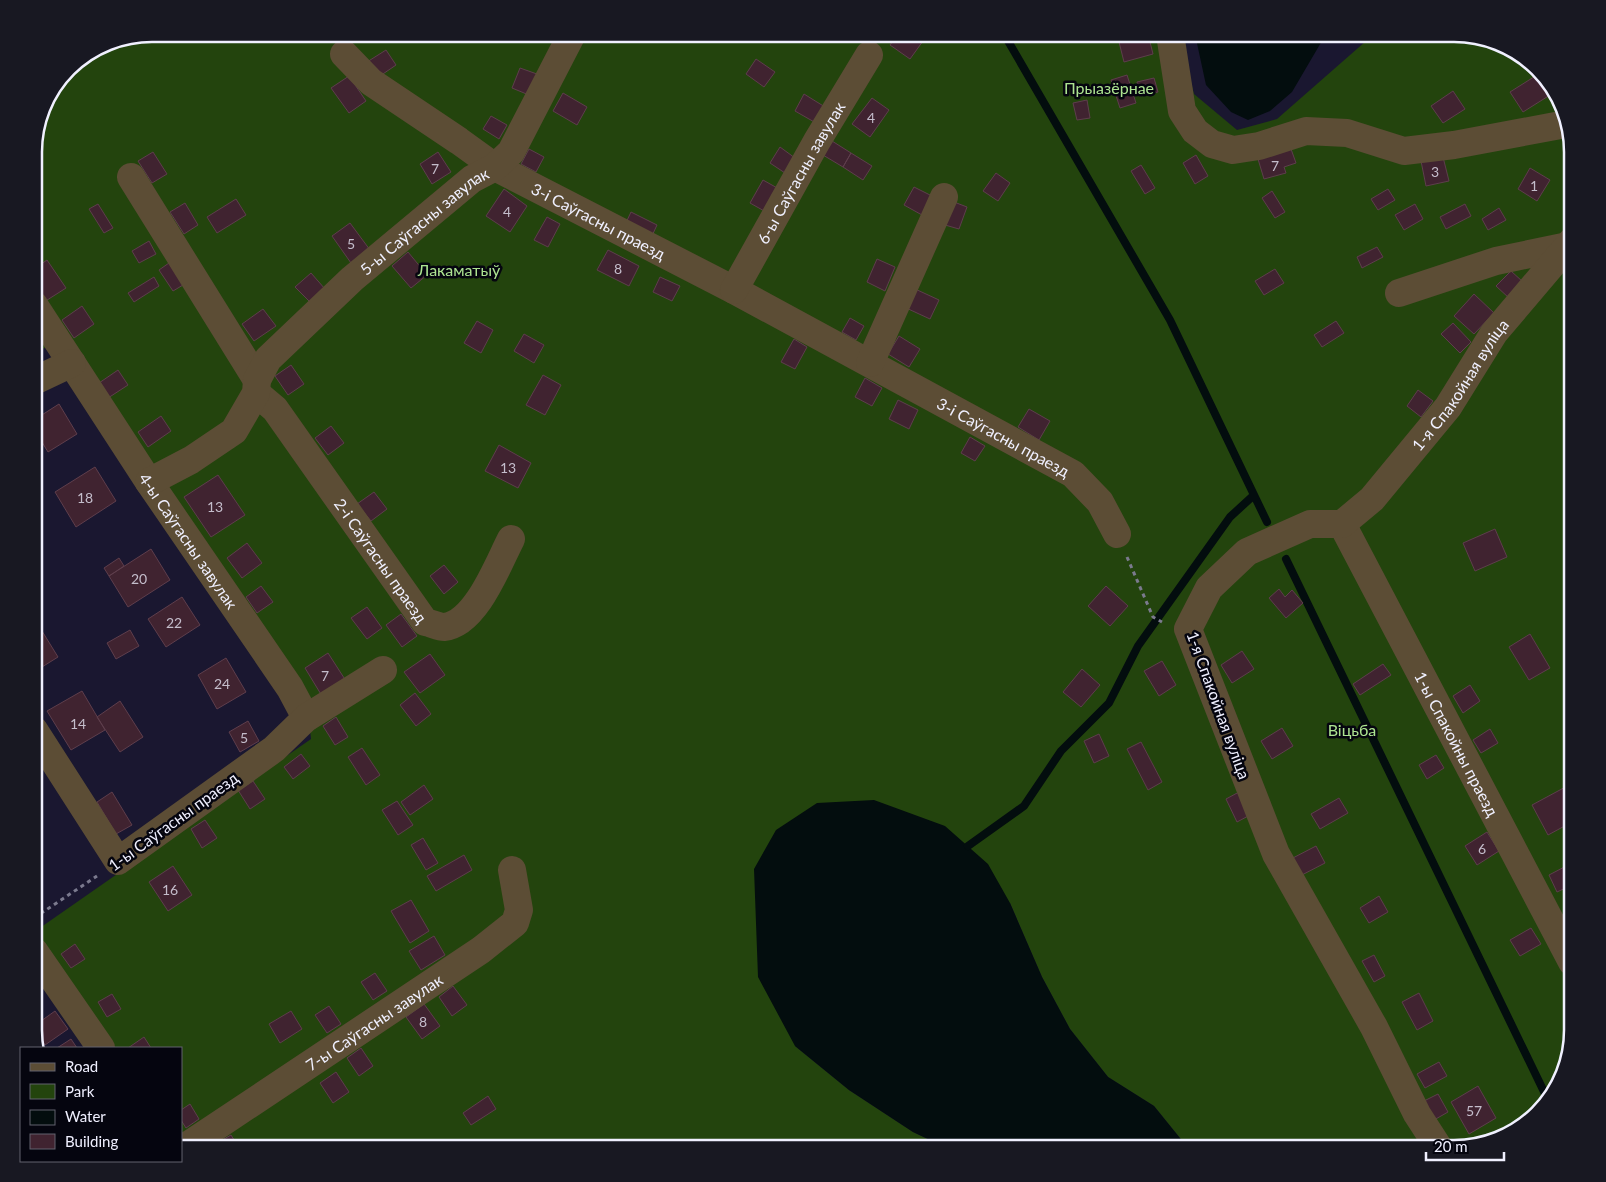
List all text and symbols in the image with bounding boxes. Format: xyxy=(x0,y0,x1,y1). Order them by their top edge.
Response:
park label: Прыазёрнае xyxy=(1064,78,1154,97)
street label: 6-ы Саўгасны завулак xyxy=(752,97,849,247)
house number: 4 xyxy=(867,109,875,126)
house number: 7 xyxy=(1271,157,1279,174)
house number: 7 xyxy=(431,160,439,177)
street label: 5-ы Саўгасны завулак xyxy=(356,162,492,278)
house number: 3 xyxy=(1431,163,1439,180)
house number: 1 xyxy=(1530,177,1538,194)
street label: 3-і Саўгасны праезд xyxy=(529,178,669,263)
house number: 4 xyxy=(503,203,511,220)
house number: 5 xyxy=(347,235,355,252)
park label: Лакаматыў xyxy=(417,260,501,279)
house number: 8 xyxy=(614,260,622,277)
street label: 1-я Спакойная вуліца xyxy=(1407,314,1512,454)
street label: 3-і Саўгасны праезд xyxy=(934,393,1073,480)
house number: 13 xyxy=(500,459,516,476)
street label: 4-ы Саўгасны завулак xyxy=(136,469,243,613)
house number: 18 xyxy=(77,489,93,506)
street label: 2-і Саўгасны праезд xyxy=(331,494,432,626)
house number: 13 xyxy=(207,498,223,515)
house number: 20 xyxy=(131,570,147,587)
house number: 22 xyxy=(166,614,182,631)
street label: 1-я Спакойная вуліца xyxy=(1183,628,1255,782)
house number: 7 xyxy=(321,667,329,684)
street label: 1-ы Спакойны праезд xyxy=(1411,668,1503,819)
house number: 24 xyxy=(214,675,230,692)
house number: 14 xyxy=(70,715,86,732)
park label: Віцьба xyxy=(1328,720,1376,739)
house number: 5 xyxy=(240,729,248,746)
street label: 1-ы Саўгасны праезд xyxy=(104,767,242,874)
house number: 6 xyxy=(1478,840,1486,857)
house number: 16 xyxy=(162,881,178,898)
street label: 7-ы Саўгасны завулак xyxy=(302,969,446,1074)
house number: 8 xyxy=(419,1013,427,1030)
legend xyxy=(20,1047,182,1162)
text: Road xyxy=(65,1057,98,1075)
text: Park xyxy=(65,1082,95,1100)
house number: 57 xyxy=(1466,1102,1482,1119)
text: Water xyxy=(65,1107,106,1125)
scale bar xyxy=(1426,1130,1504,1162)
text: Building xyxy=(65,1132,118,1150)
text: 20 m xyxy=(1434,1137,1468,1155)

